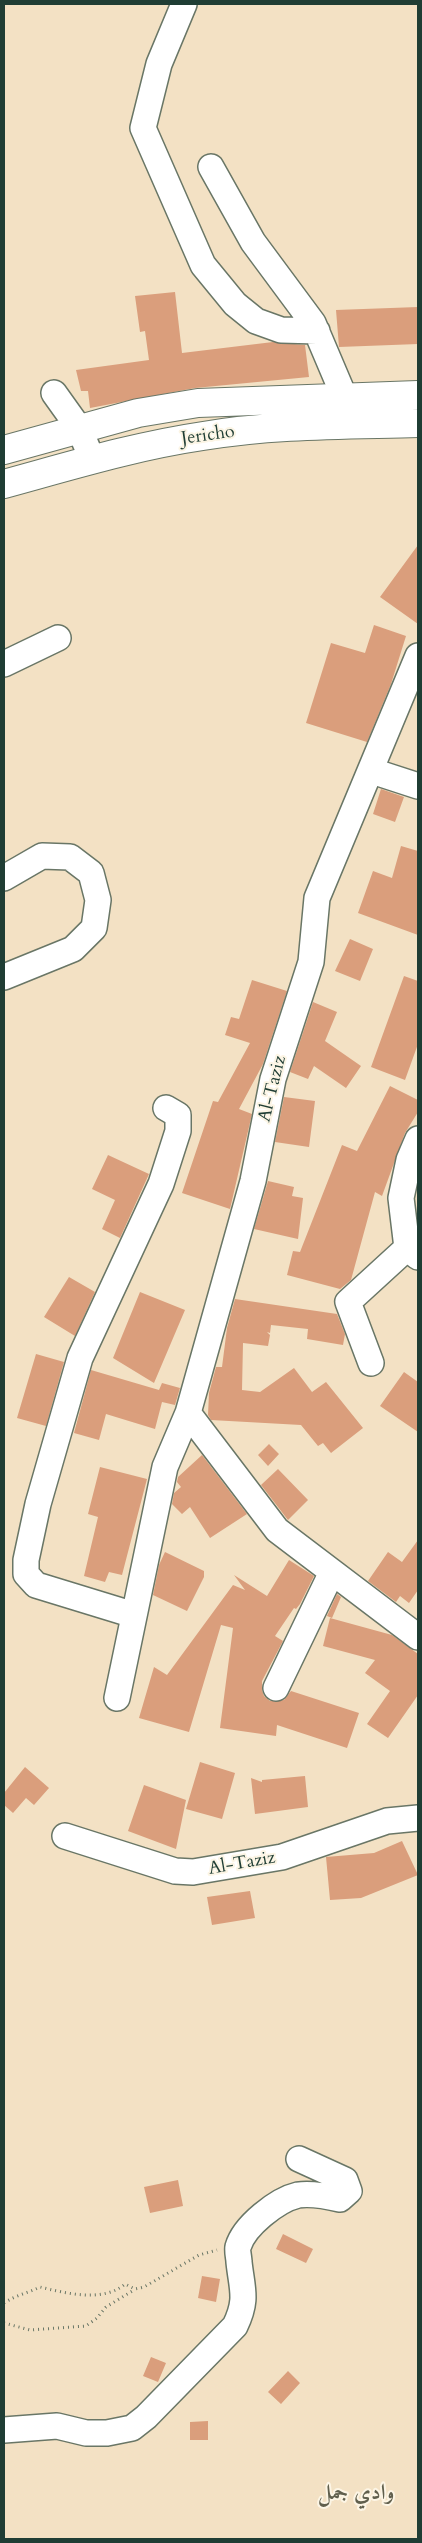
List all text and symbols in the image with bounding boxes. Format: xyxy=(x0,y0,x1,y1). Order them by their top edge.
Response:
street label: Jericho xyxy=(180,422,236,450)
street label: Al-Taziz xyxy=(254,1054,292,1124)
street label: Al-Taziz xyxy=(207,1848,277,1880)
district label: وادي جمل xyxy=(318,2481,394,2507)

